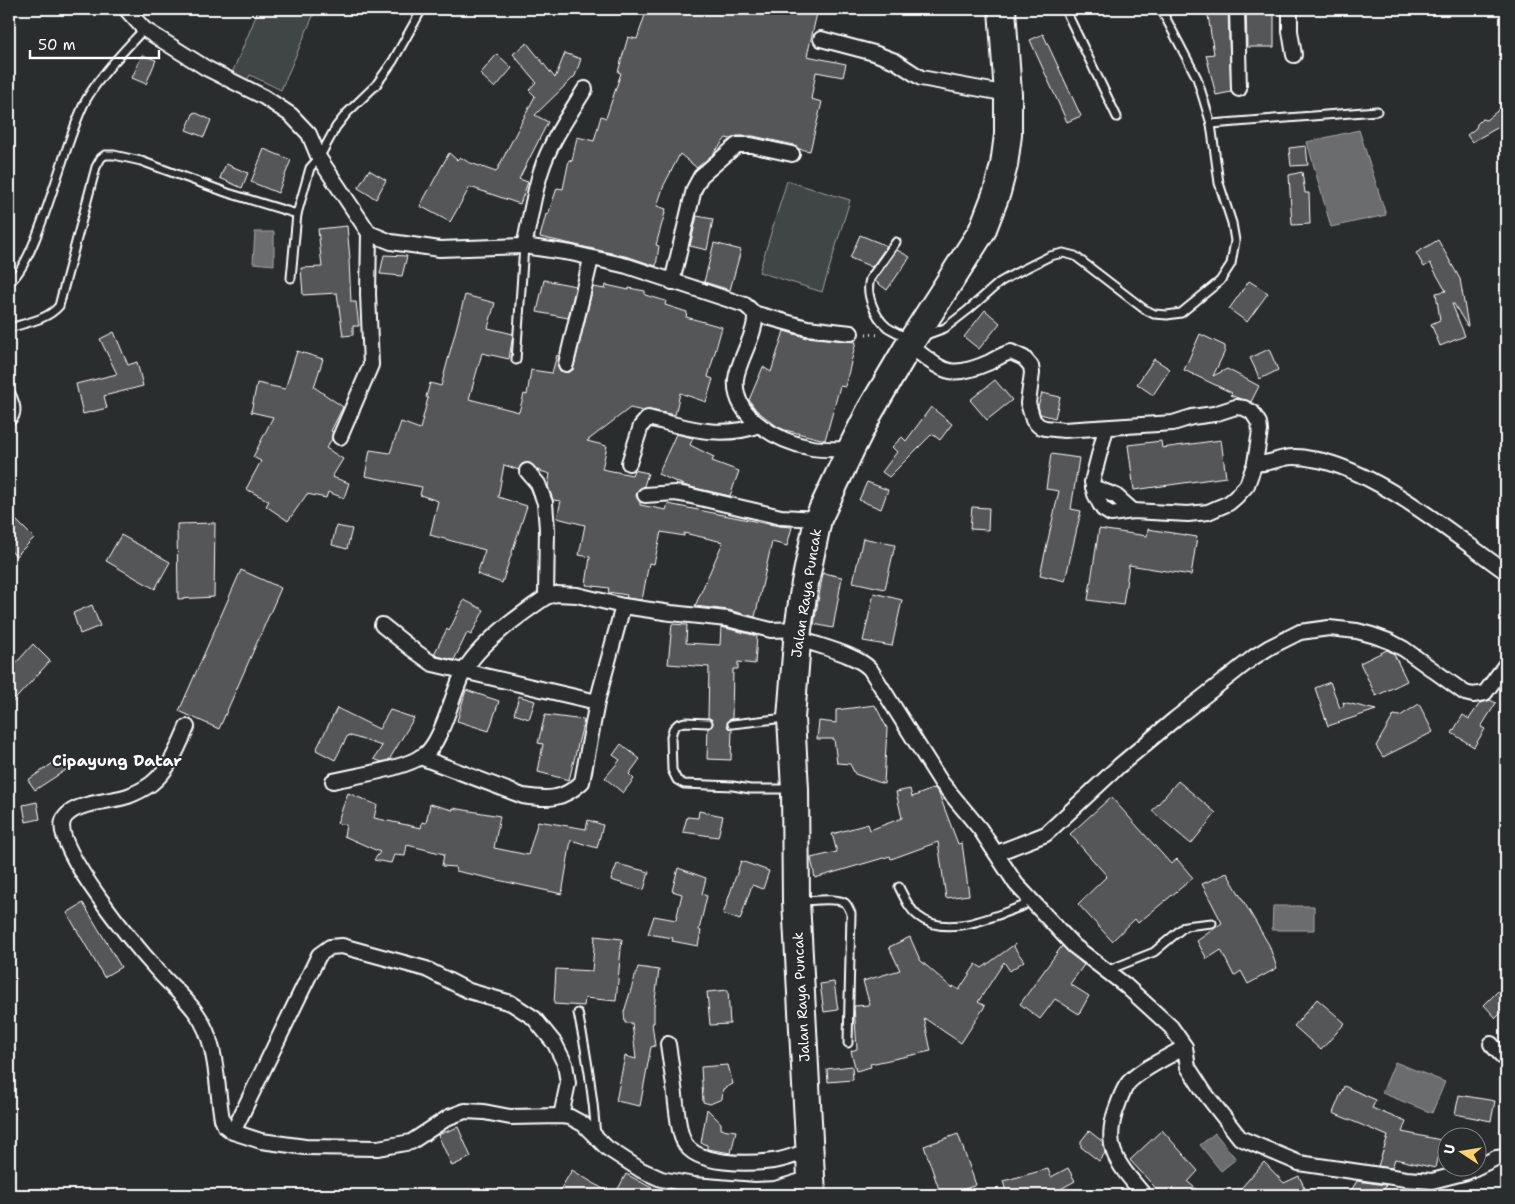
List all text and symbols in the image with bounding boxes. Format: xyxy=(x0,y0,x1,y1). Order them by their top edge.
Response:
scale bar xyxy=(30,28,159,60)
text: 50 m xyxy=(38,35,76,55)
street label: Jalan Raya Puncak xyxy=(787,527,825,659)
district label: Cipayung Datar xyxy=(52,750,182,771)
street label: Jalan Raya Puncak xyxy=(789,931,813,1063)
north arrow xyxy=(1438,1126,1488,1176)
text: U xyxy=(1439,1143,1459,1156)

